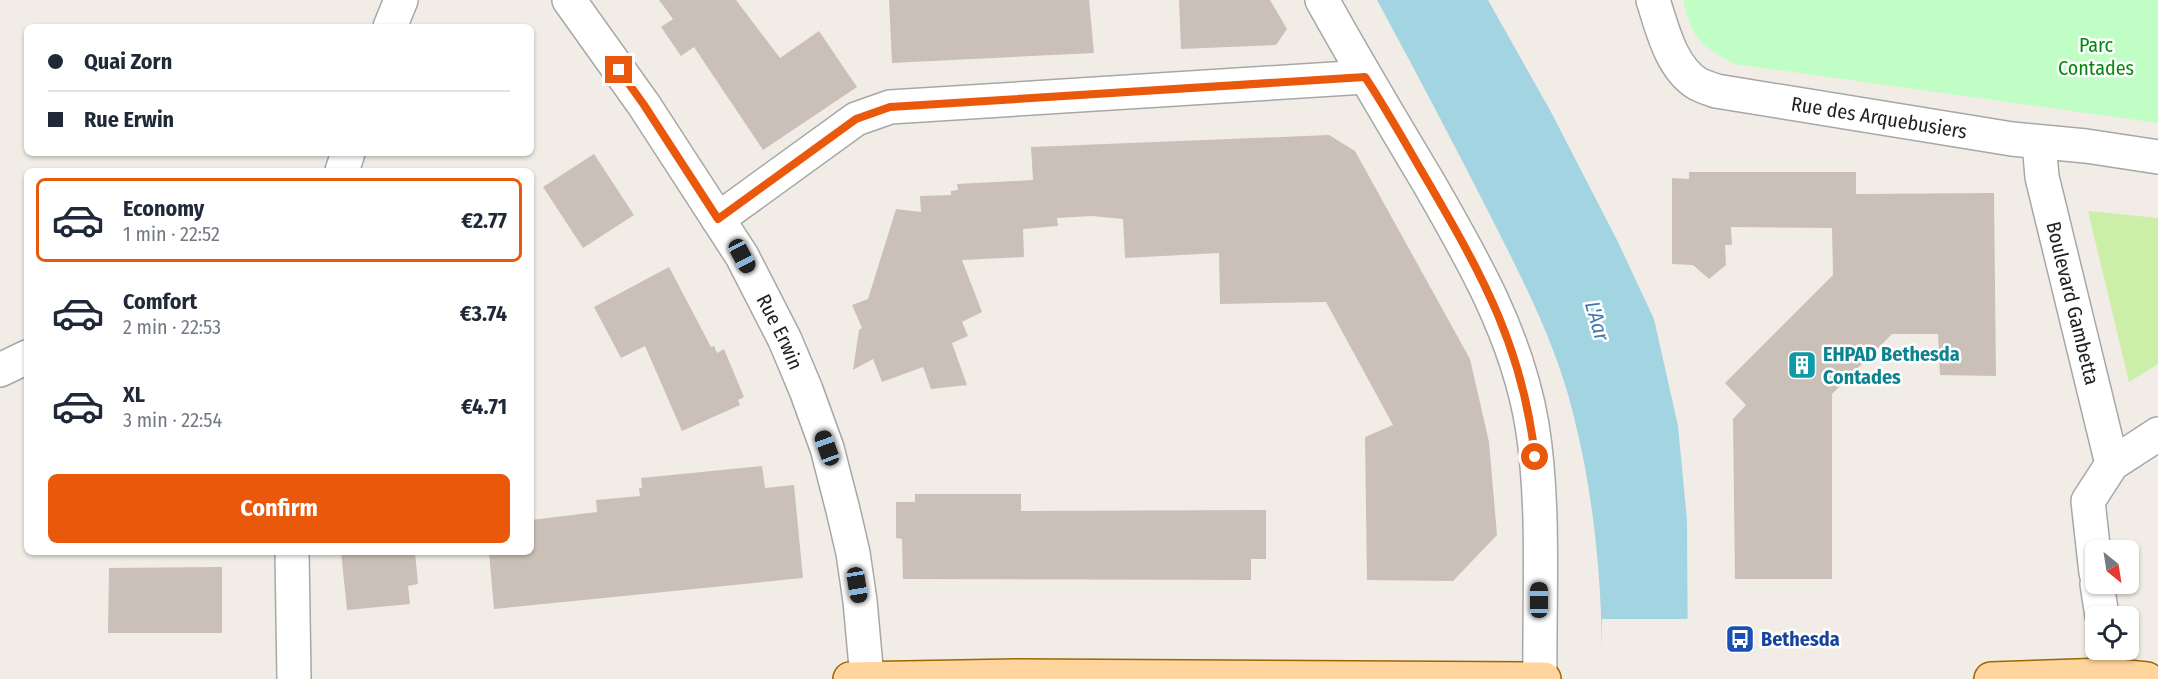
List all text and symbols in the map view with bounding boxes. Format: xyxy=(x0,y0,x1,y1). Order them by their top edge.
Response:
park label: Parc Contades xyxy=(2058,33,2134,80)
text: Quai Zorn xyxy=(84,48,172,75)
route end xyxy=(605,56,632,83)
street label: Rue des Arquebusiers xyxy=(1790,91,1969,144)
text: Rue Erwin xyxy=(84,106,174,133)
icon: car xyxy=(51,193,105,247)
text: Economy xyxy=(123,195,204,222)
text: €2.77 xyxy=(461,207,507,234)
street label: Boulevard Gambetta xyxy=(2041,219,2104,387)
text: 1 min · 22:52 xyxy=(123,222,220,246)
car xyxy=(726,236,758,276)
icon: car xyxy=(51,286,105,340)
text: Comfort xyxy=(123,288,197,315)
street label: Rue Erwin xyxy=(752,290,808,373)
water label: L'Aar xyxy=(1579,298,1615,344)
text: €3.74 xyxy=(460,300,507,327)
text: 2 min · 22:53 xyxy=(123,315,221,339)
place label: EHPAD Bethesda Contades xyxy=(1823,342,1960,389)
building icon: EHPAD Bethesda Contades xyxy=(1786,349,1818,381)
icon: car xyxy=(51,379,105,433)
text: XL xyxy=(123,381,145,408)
text: €4.71 xyxy=(461,393,507,420)
text: 3 min · 22:54 xyxy=(123,408,222,432)
car xyxy=(812,428,842,468)
route start xyxy=(1521,443,1548,470)
button: Confirm xyxy=(48,474,510,543)
north arrow xyxy=(2085,540,2139,594)
map controls xyxy=(2085,540,2139,660)
car xyxy=(845,566,869,604)
car xyxy=(1530,582,1548,618)
button: locate xyxy=(2085,606,2139,660)
bus stop icon: Bethesda xyxy=(1724,623,1756,655)
place label: Bethesda xyxy=(1761,627,1840,651)

